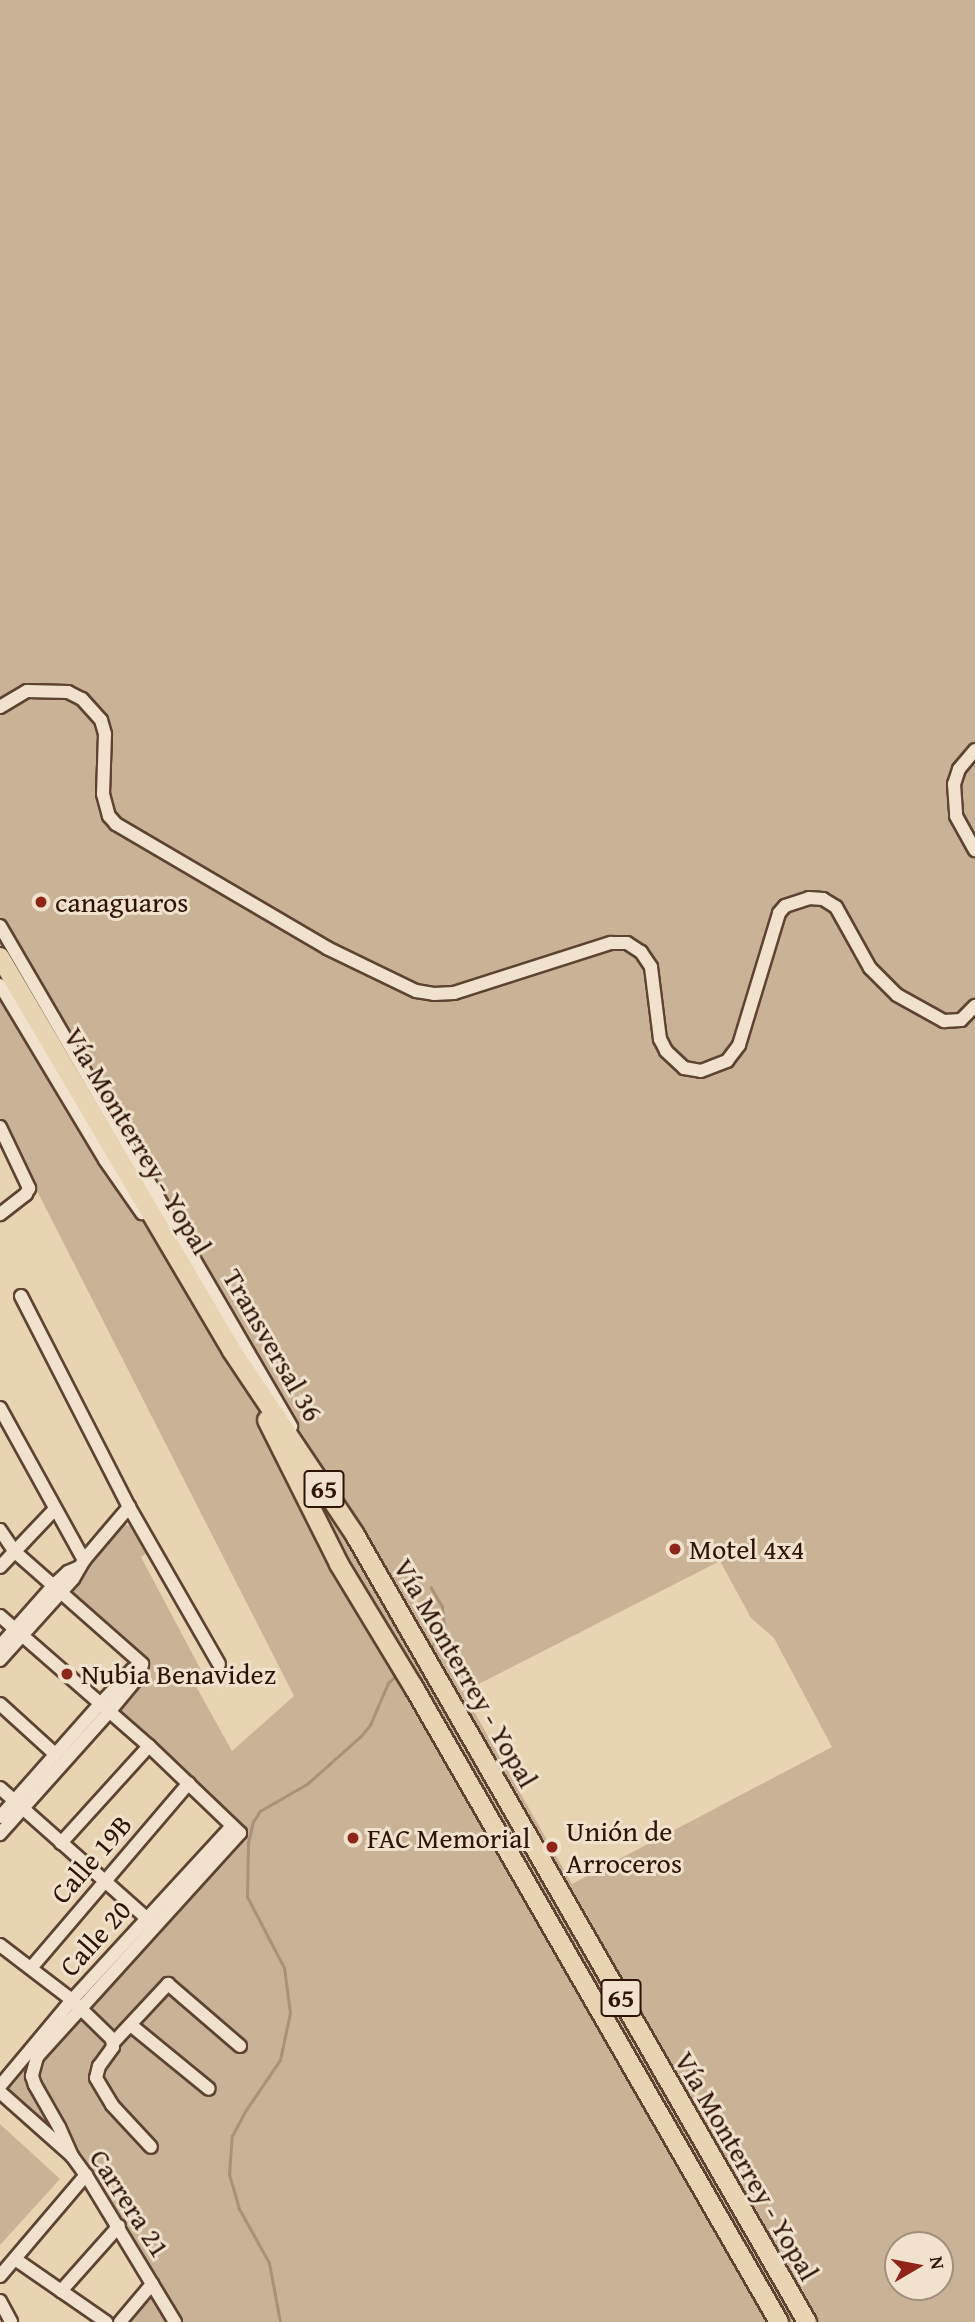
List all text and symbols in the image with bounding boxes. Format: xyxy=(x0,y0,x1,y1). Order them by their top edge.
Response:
place label: canaguaros xyxy=(55,885,188,919)
marker: canaguaros xyxy=(33,894,49,910)
street label: Vía Monterrey - Yopal xyxy=(57,1021,219,1261)
street label: Transversal 36 xyxy=(216,1263,330,1427)
road number: 65 xyxy=(303,1466,345,1512)
place label: Motel 4x4 xyxy=(689,1532,805,1566)
marker: Motel 4x4 xyxy=(667,1541,683,1557)
street label: Vía Monterrey - Yopal xyxy=(387,1552,545,1794)
place label: Nubia Benavidez xyxy=(81,1657,276,1691)
marker: Nubia Benavidez xyxy=(59,1666,75,1682)
street label: Calle 19B xyxy=(43,1808,139,1910)
place label: Unión de Arroceros xyxy=(566,1814,682,1880)
place label: FAC Memorial xyxy=(367,1821,530,1855)
marker: FAC Memorial xyxy=(345,1830,361,1846)
marker: Unión de Arroceros xyxy=(544,1839,560,1855)
street label: Calle 20 xyxy=(52,1893,138,1983)
road number: 65 xyxy=(600,1976,642,2021)
street label: Vía Monterrey - Yopal xyxy=(668,2045,826,2287)
street label: Carrera 21 xyxy=(83,2143,177,2263)
north arrow xyxy=(884,2231,954,2301)
text: N xyxy=(923,2254,953,2271)

